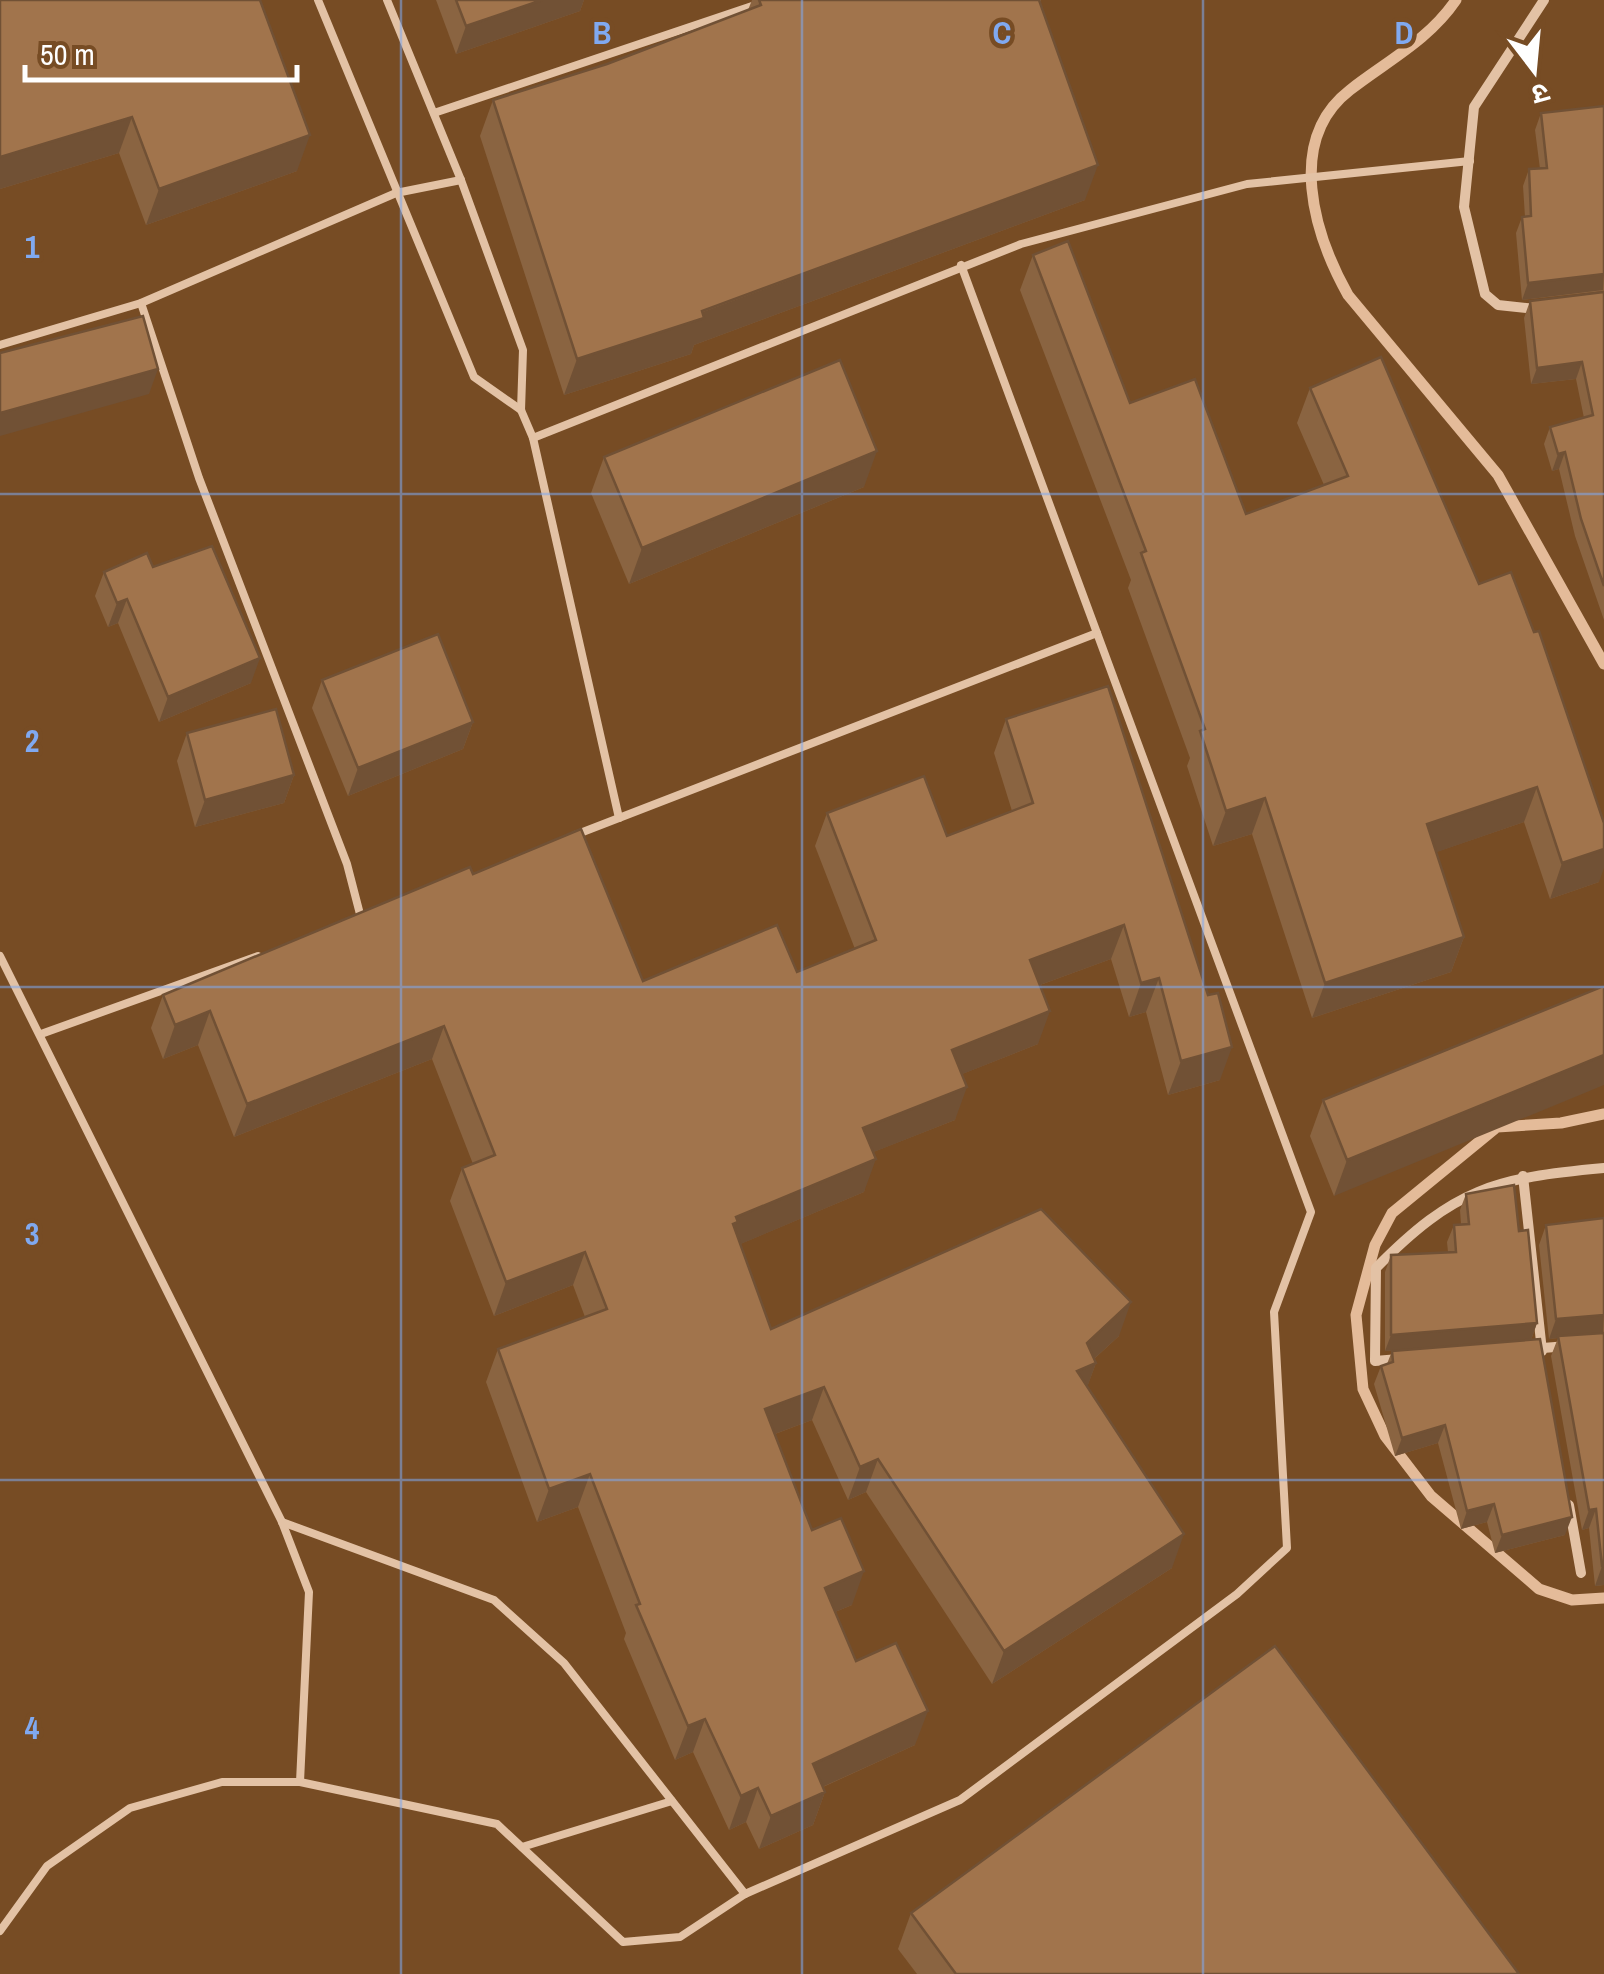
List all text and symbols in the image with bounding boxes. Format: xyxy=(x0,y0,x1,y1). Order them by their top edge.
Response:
text: B xyxy=(593,11,611,54)
text: C xyxy=(993,11,1011,54)
text: D xyxy=(1395,11,1413,54)
scale bar xyxy=(25,20,298,82)
north arrow xyxy=(1484,20,1584,120)
text: 50 m xyxy=(40,34,95,74)
text: उ xyxy=(1527,74,1554,115)
text: 1 xyxy=(25,225,40,268)
text: 2 xyxy=(25,719,39,762)
text: 3 xyxy=(25,1212,39,1255)
text: 4 xyxy=(25,1706,40,1749)

